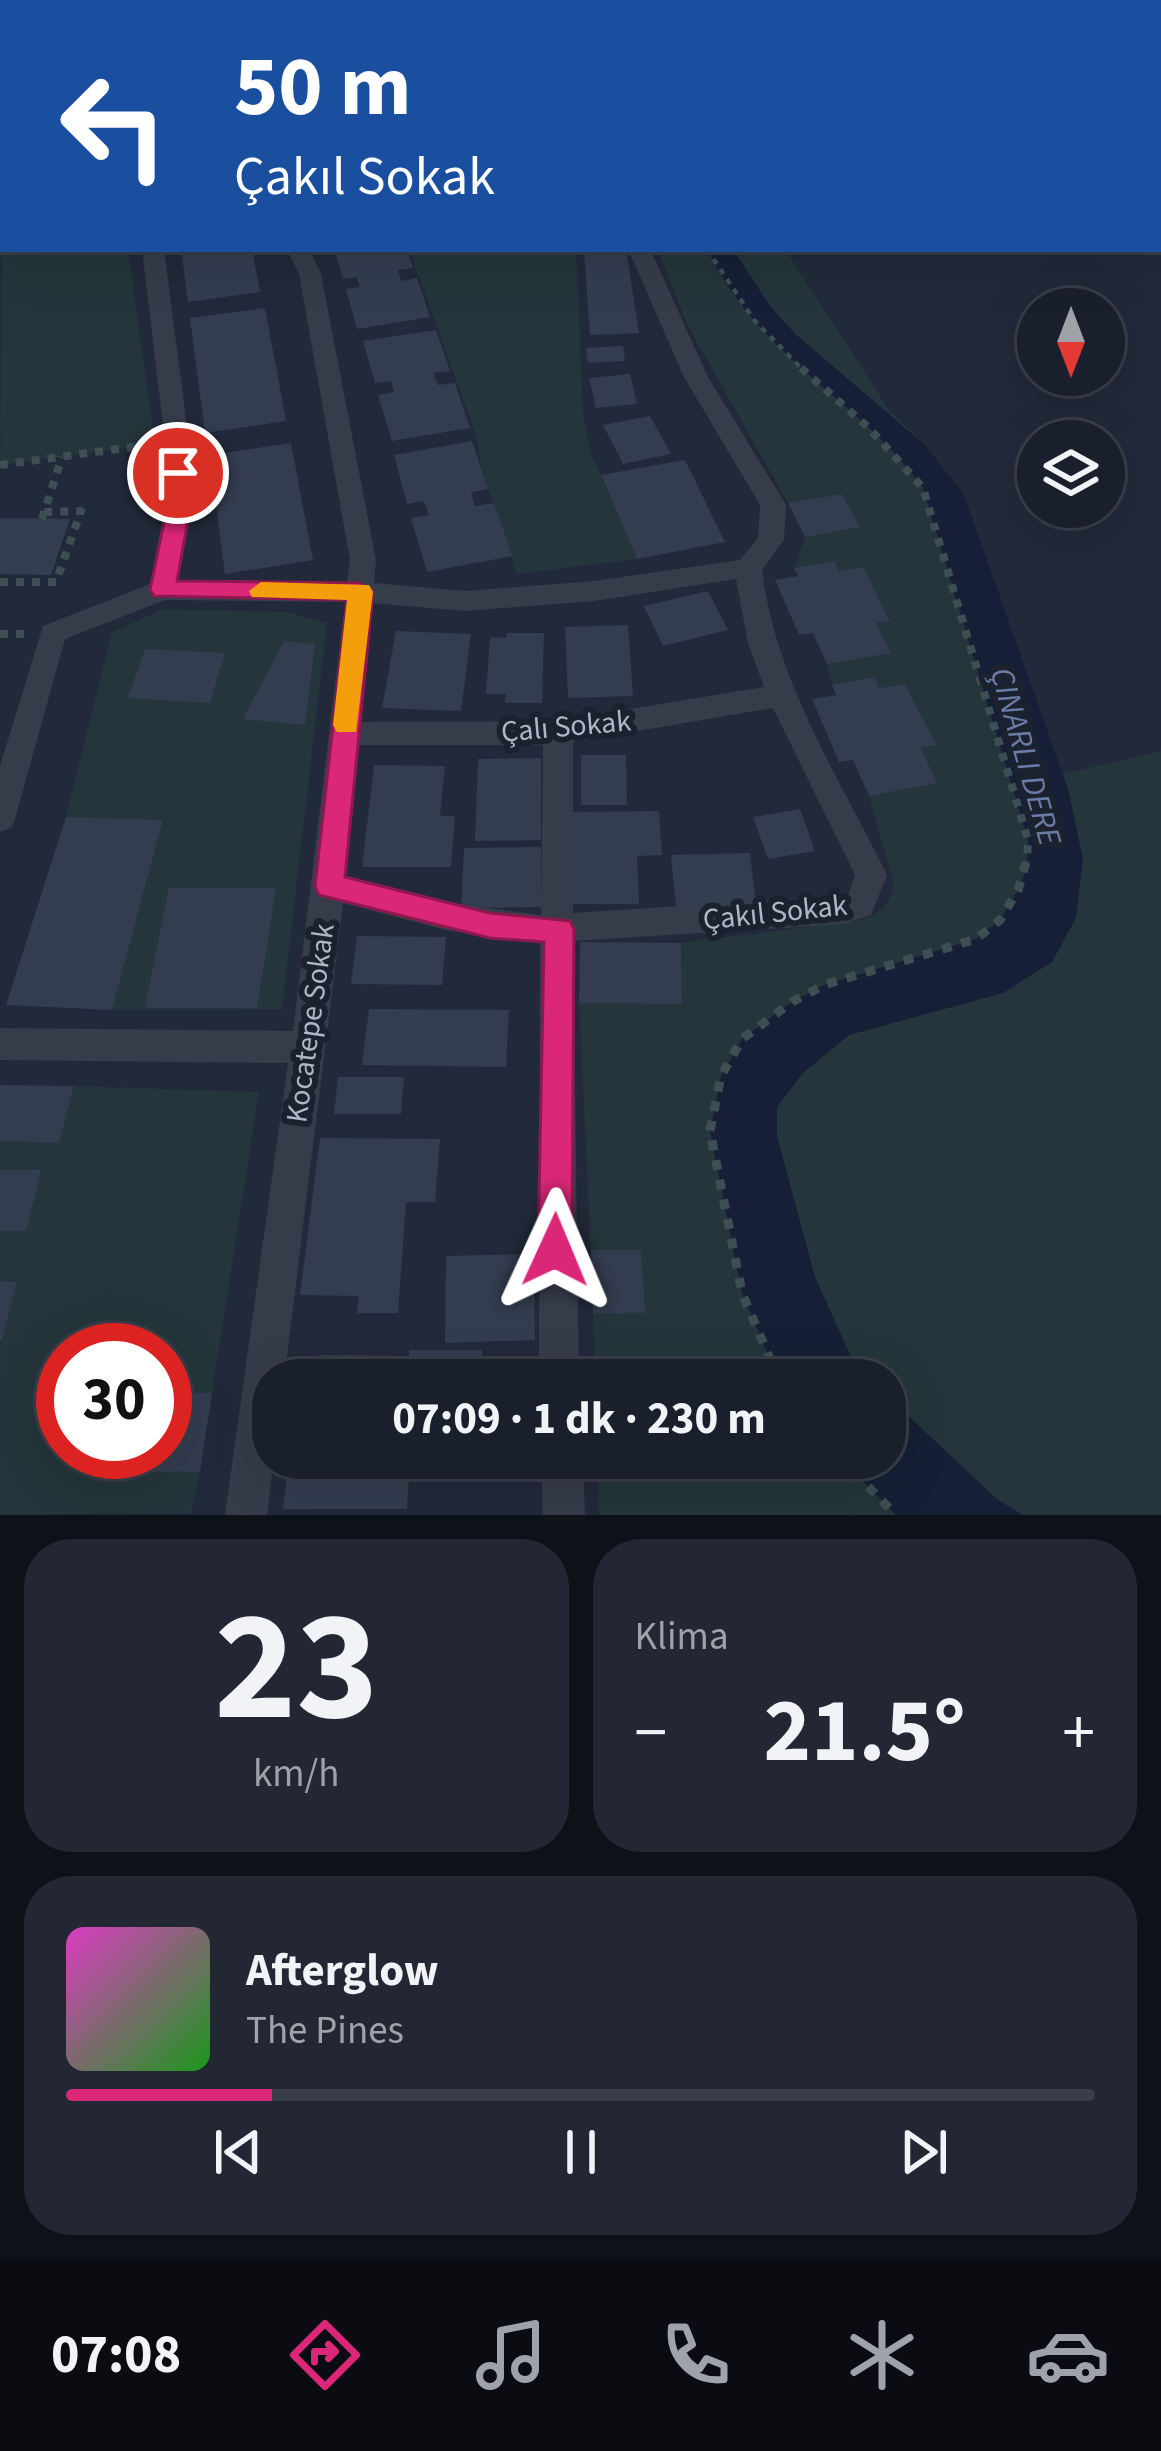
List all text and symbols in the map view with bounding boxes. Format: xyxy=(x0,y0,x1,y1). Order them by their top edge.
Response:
text: 50 m xyxy=(234,28,412,148)
icon: left xyxy=(36,48,192,204)
text: Çakıl Sokak xyxy=(234,139,495,216)
north arrow xyxy=(1017,288,1125,396)
map controls xyxy=(1017,288,1125,528)
button: layers xyxy=(1017,420,1125,528)
pin xyxy=(127,422,229,524)
icon: arrive xyxy=(145,440,211,506)
water label: ÇINARLI DERE xyxy=(978,662,1074,852)
street label: Çalı Sokak xyxy=(499,699,633,754)
street label: Çakıl Sokak xyxy=(701,884,850,941)
street label: Kocatepe Sokak xyxy=(275,921,346,1125)
position arrow xyxy=(492,1187,618,1313)
speed limit sign: 30 xyxy=(36,1323,192,1479)
text: 07:09 · 1 dk · 230 m xyxy=(392,1387,766,1451)
text: 23 xyxy=(214,1557,379,1779)
text: Klima xyxy=(635,1609,729,1665)
text: 21.5° xyxy=(764,1668,966,1796)
text: − xyxy=(635,1686,667,1780)
text: + xyxy=(1062,1686,1095,1780)
text: km/h xyxy=(253,1746,340,1802)
text: Afterglow xyxy=(246,1939,439,2003)
text: The Pines xyxy=(246,2003,404,2059)
icon: previous xyxy=(205,2119,271,2185)
icon: pause xyxy=(548,2119,614,2185)
icon: next xyxy=(891,2119,957,2185)
icon: directions xyxy=(283,2313,367,2397)
icon: music xyxy=(469,2313,553,2397)
icon: phone xyxy=(654,2313,738,2397)
icon: climate xyxy=(840,2313,924,2397)
icon: car xyxy=(1026,2313,1110,2397)
text: 07:08 xyxy=(51,2317,181,2394)

